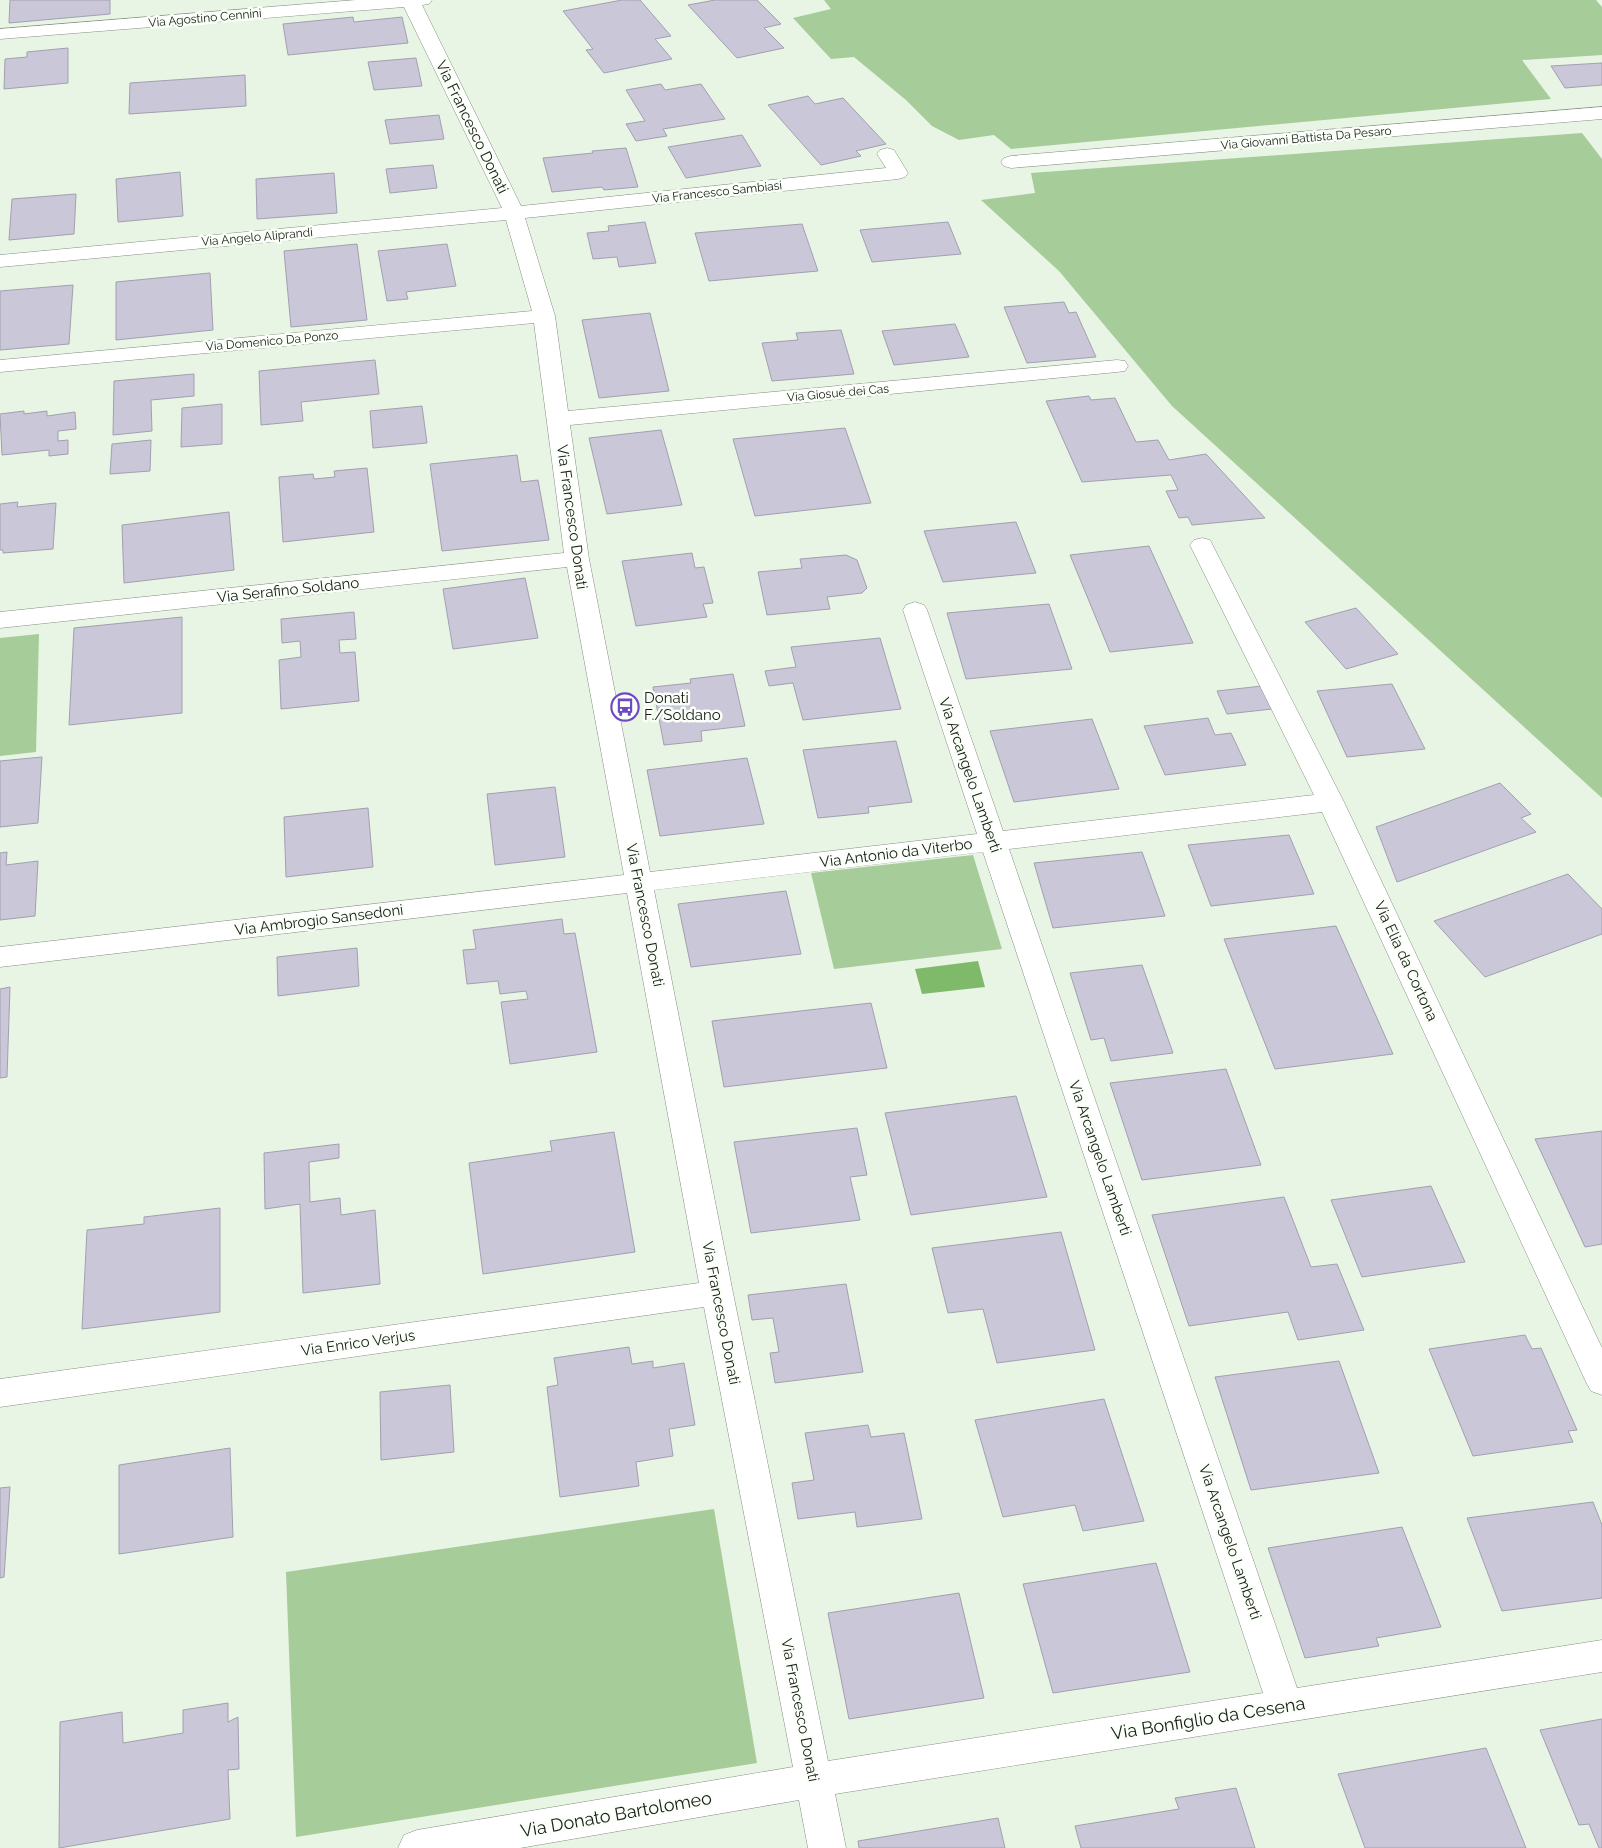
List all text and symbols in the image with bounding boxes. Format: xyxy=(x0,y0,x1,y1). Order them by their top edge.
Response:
street label: Via Agostino Cennini xyxy=(148,6,262,30)
street label: Via Francesco Donati xyxy=(432,58,512,196)
street label: Via Giovanni Battista Da Pesaro xyxy=(1220,124,1392,152)
street label: Via Francesco Sambiasi xyxy=(651,178,783,206)
street label: Via Angelo Aliprandi xyxy=(201,225,313,249)
street label: Via Domenico Da Ponzo xyxy=(205,328,339,354)
street label: Via Giosuè dei Cas xyxy=(786,382,890,404)
street label: Via Francesco Donati xyxy=(553,444,591,590)
street label: Via Serafino Soldano xyxy=(216,574,360,606)
place label: Donati F./Soldano xyxy=(644,689,721,724)
bus stop icon: Donati F./Soldano xyxy=(610,692,640,722)
street label: Via Arcangelo Lamberti xyxy=(935,695,1005,855)
street label: Via Antonio da Viterbo xyxy=(819,835,973,871)
street label: Via Francesco Donati xyxy=(622,842,668,988)
street label: Via Elia da Cortona xyxy=(1370,898,1442,1024)
street label: Via Ambrogio Sansedoni xyxy=(234,901,404,939)
street label: Via Arcangelo Lamberti xyxy=(1065,1078,1135,1238)
street label: Via Francesco Donati xyxy=(698,1240,744,1386)
street label: Via Enrico Verjus xyxy=(300,1326,416,1360)
street label: Via Arcangelo Lamberti xyxy=(1195,1462,1265,1622)
street label: Via Francesco Donati xyxy=(777,1637,823,1783)
street label: Via Bonfiglio da Cesena xyxy=(1110,1692,1306,1744)
street label: Via Donato Bartolomeo xyxy=(519,1787,713,1841)

